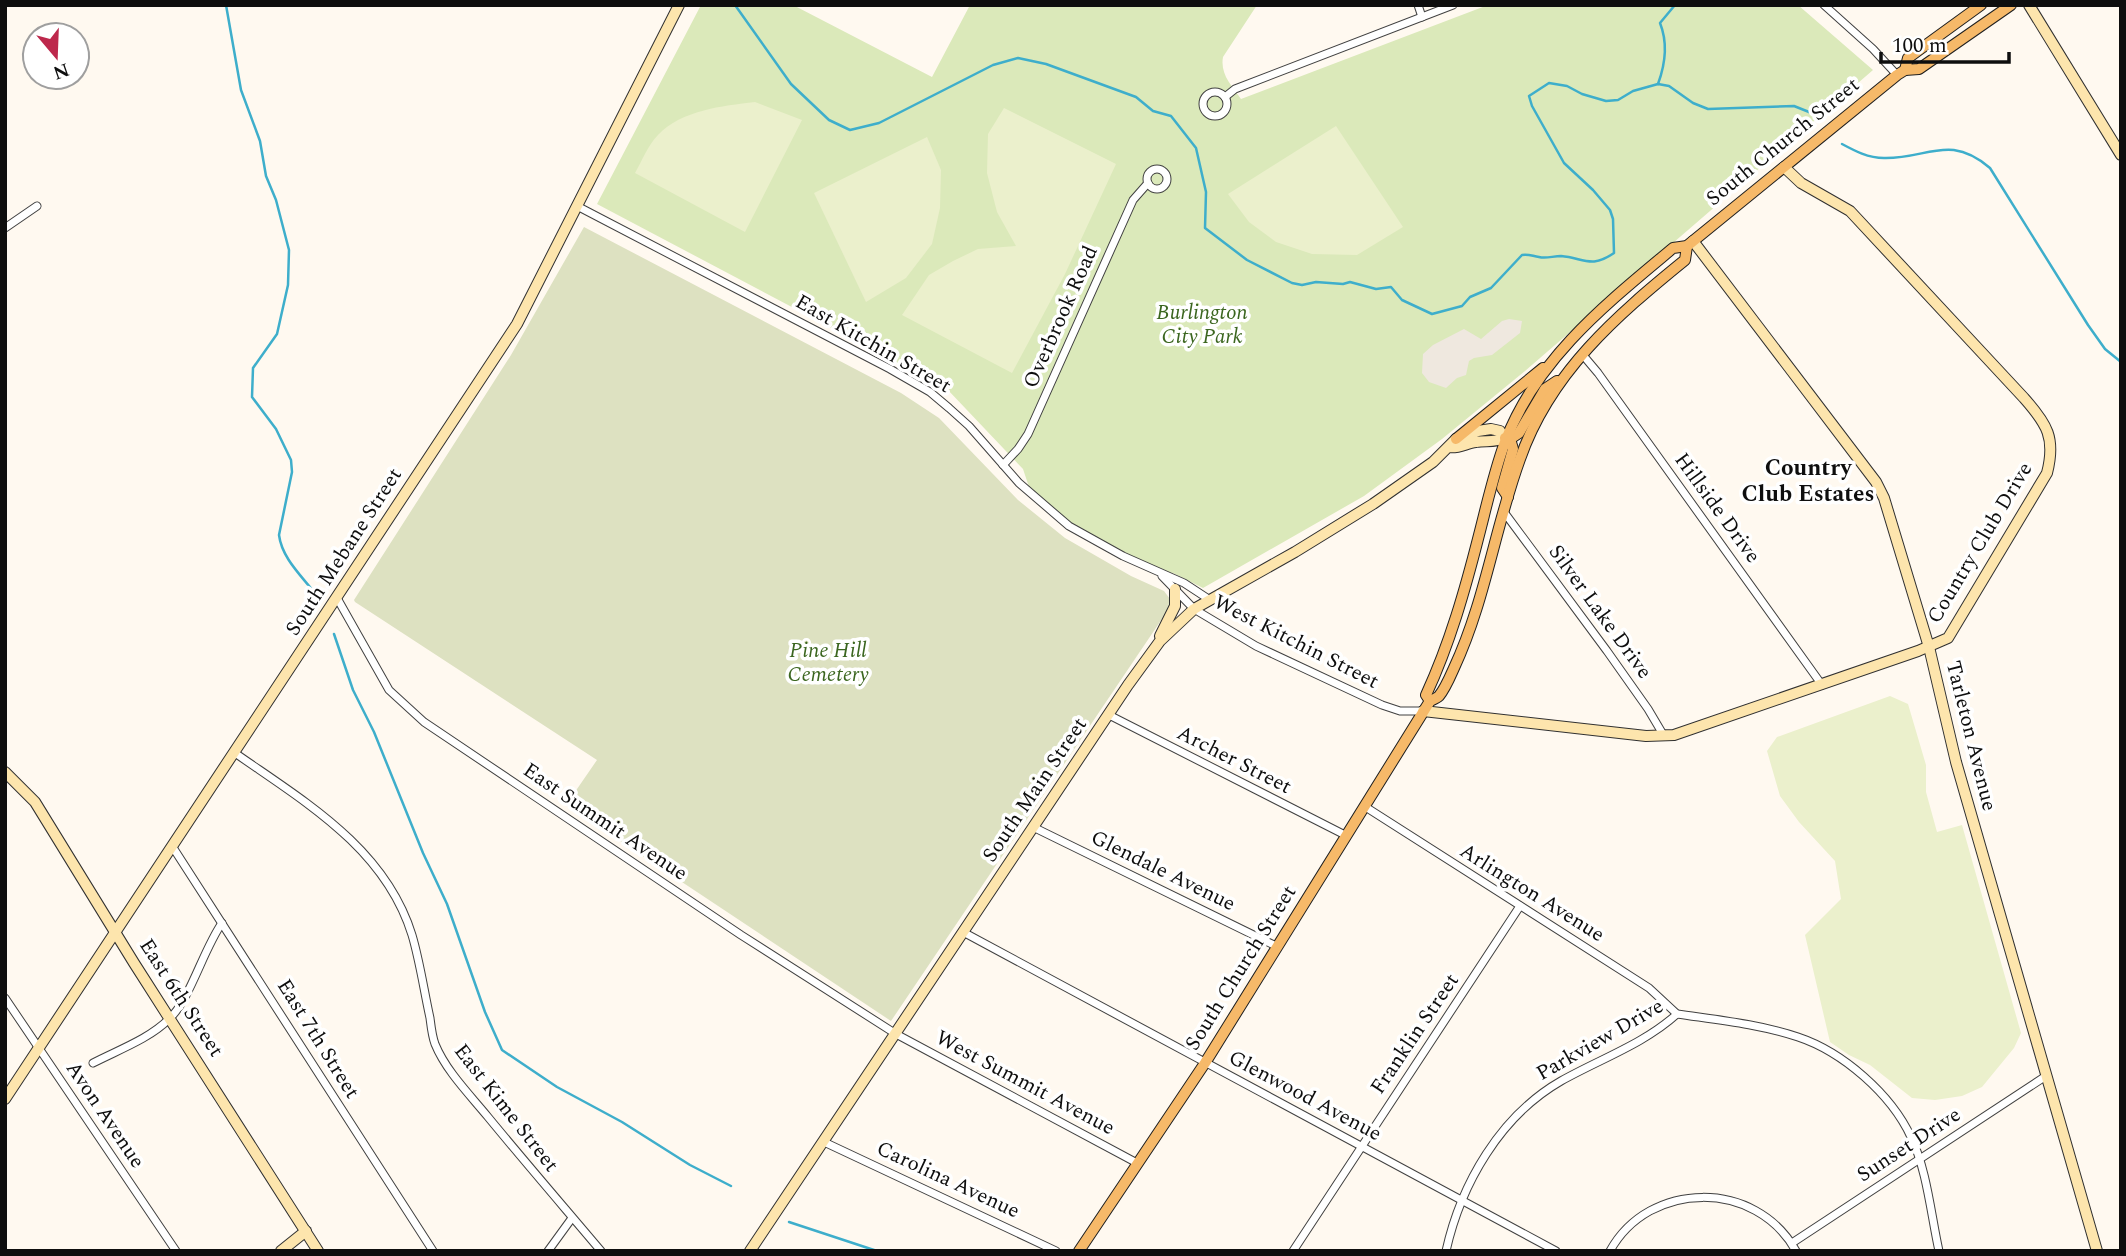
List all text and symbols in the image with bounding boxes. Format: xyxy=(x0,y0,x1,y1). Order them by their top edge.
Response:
north arrow xyxy=(21,21,91,91)
scale bar xyxy=(1881,21,2009,65)
text: 100 m xyxy=(1892,30,1947,62)
text: N xyxy=(49,54,73,87)
street label: South Church Street xyxy=(1699,70,1867,214)
street label: Overbrook Road xyxy=(1015,241,1107,393)
street label: East Kitchin Street xyxy=(789,286,957,402)
park label: Burlington City Park xyxy=(1156,297,1248,353)
street label: Hillside Drive xyxy=(1666,446,1768,570)
district label: Country Club Estates xyxy=(1741,451,1875,512)
street label: Country Club Drive xyxy=(1919,456,2041,630)
street label: South Mebane Street xyxy=(278,462,410,642)
street label: Silver Lake Drive xyxy=(1540,538,1660,686)
street label: West Kitchin Street xyxy=(1208,586,1384,698)
park label: Pine Hill Cemetery xyxy=(787,635,869,691)
street label: Tarleton Avenue xyxy=(1937,657,2005,815)
street label: South Main Street xyxy=(974,711,1096,869)
street label: Archer Street xyxy=(1171,717,1297,803)
street label: East Summit Avenue xyxy=(516,755,694,889)
street label: Glendale Avenue xyxy=(1085,822,1241,920)
street label: Arlington Avenue xyxy=(1453,835,1611,951)
street label: South Church Street xyxy=(1177,879,1305,1057)
street label: East 6th Street xyxy=(131,932,231,1064)
street label: Franklin Street xyxy=(1363,967,1467,1101)
street label: East 7th Street xyxy=(268,973,368,1105)
street label: Parkview Drive xyxy=(1530,990,1670,1090)
street label: West Summit Avenue xyxy=(929,1022,1121,1144)
street label: East Kime Street xyxy=(446,1037,566,1179)
street label: Glenwood Avenue xyxy=(1223,1042,1387,1150)
street label: Avon Avenue xyxy=(57,1055,153,1175)
street label: Sunset Drive xyxy=(1851,1099,1967,1191)
street label: Carolina Avenue xyxy=(871,1133,1025,1227)

